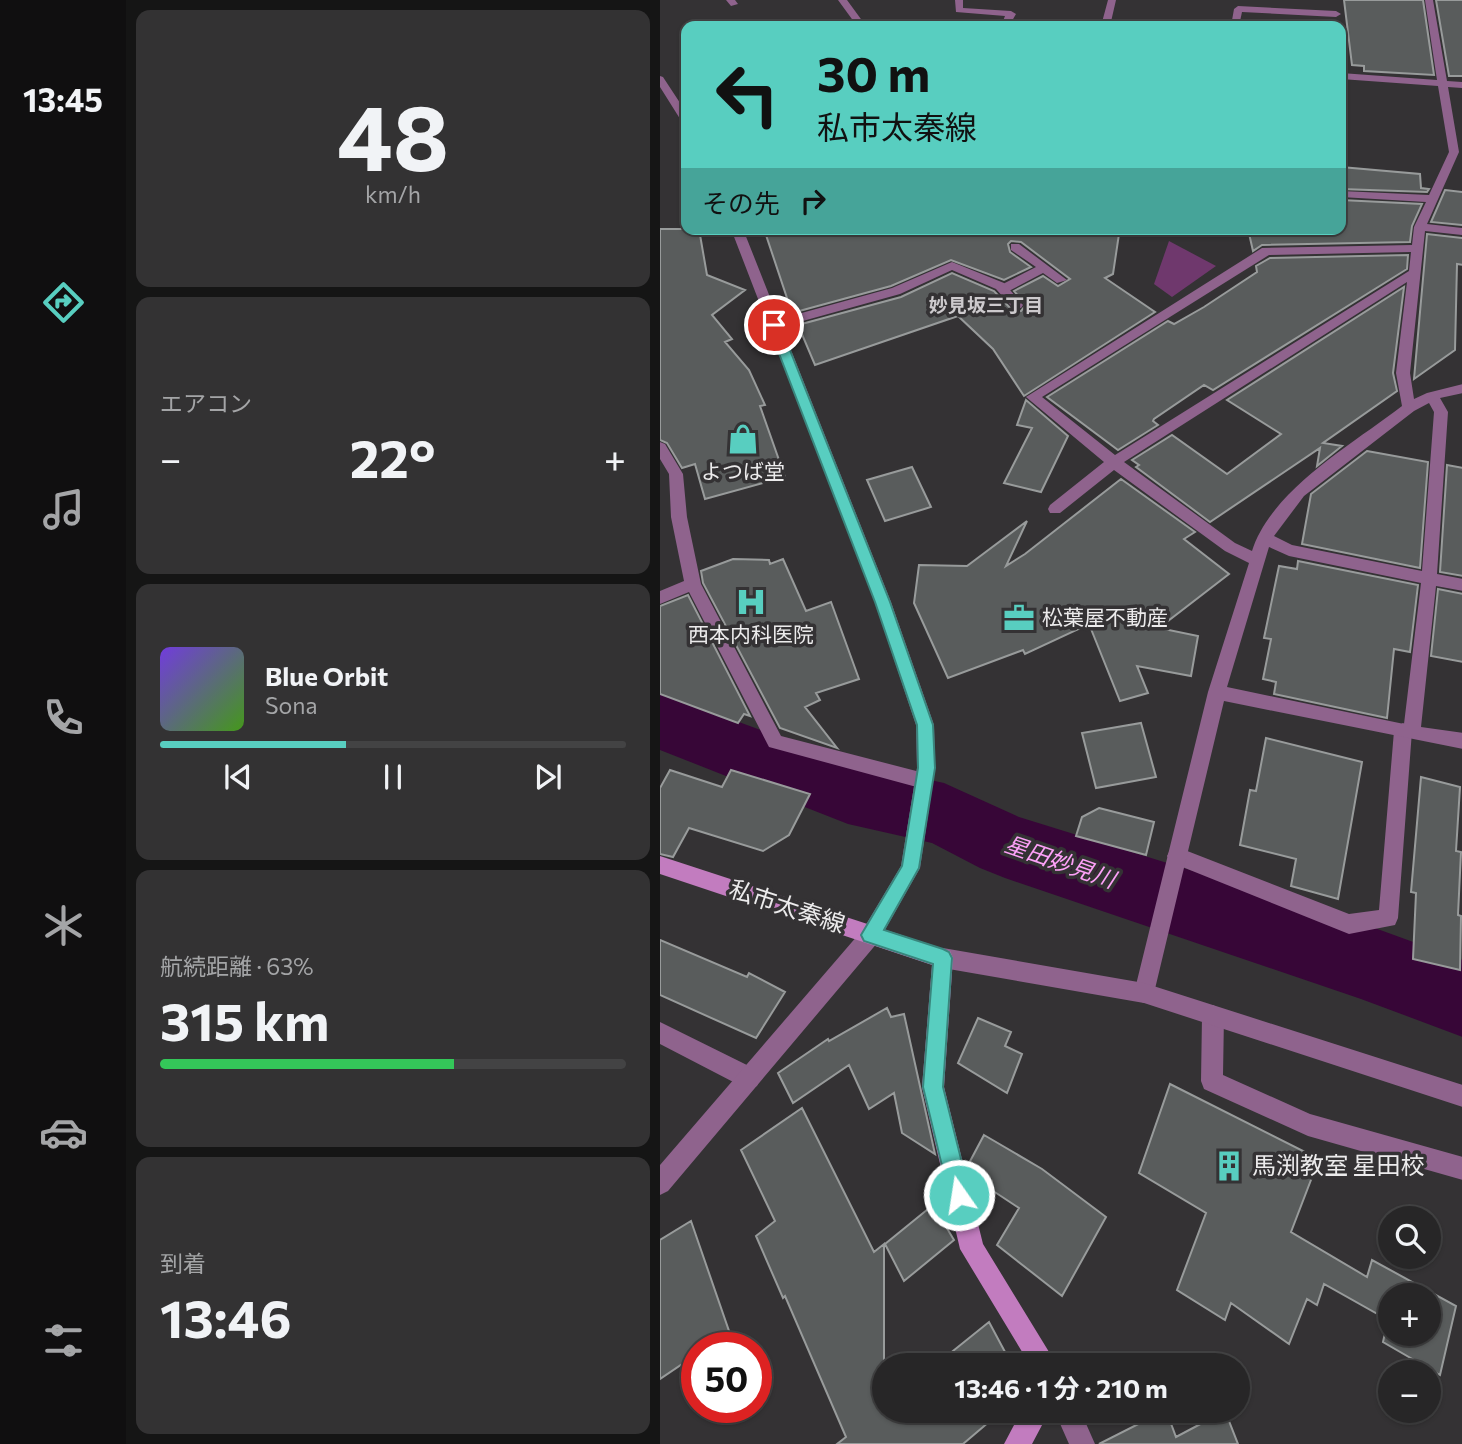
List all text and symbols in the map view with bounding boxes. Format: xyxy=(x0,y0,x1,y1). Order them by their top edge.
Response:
text: 30 m xyxy=(817,42,930,102)
icon: left xyxy=(702,49,793,140)
text: 48 xyxy=(337,78,449,190)
text: 13:45 xyxy=(23,79,103,119)
text: 私市太秦線 xyxy=(817,106,977,146)
text: km/h xyxy=(365,180,421,208)
icon: right xyxy=(794,182,832,220)
text: その先 xyxy=(702,187,780,218)
icon: directions xyxy=(39,278,88,327)
district label: 妙見坂三丁目 xyxy=(929,293,1043,316)
pin xyxy=(744,295,804,355)
icon: arrive xyxy=(755,306,793,344)
text: エアコン xyxy=(160,389,252,417)
shop icon: よつば堂 xyxy=(726,422,760,456)
text: 22° xyxy=(350,425,435,489)
text: − xyxy=(160,434,182,481)
text: + xyxy=(604,434,626,481)
place label: よつば堂 xyxy=(701,458,785,483)
icon: music xyxy=(39,485,88,534)
hospital icon: 西本内科医院 xyxy=(734,585,768,619)
office icon: 松葉屋不動産 xyxy=(1002,601,1036,635)
place label: 松葉屋不動産 xyxy=(1042,604,1168,629)
place label: 西本内科医院 xyxy=(688,621,814,646)
text: Blue Orbit xyxy=(265,660,388,691)
text: Sona xyxy=(265,691,317,719)
icon: phone xyxy=(39,693,88,742)
icon: previous xyxy=(219,758,257,796)
icon: pause xyxy=(374,758,412,796)
icon: next xyxy=(529,758,567,796)
water label: 星田妙見川 xyxy=(1001,829,1122,894)
street label: 私市太秦線 xyxy=(726,873,849,938)
icon: climate xyxy=(39,901,88,950)
text: 航続距離 · 63% xyxy=(160,952,314,980)
text: 315 km xyxy=(160,988,329,1052)
icon: car xyxy=(39,1108,88,1157)
building icon: 馬渕教室 星田校 xyxy=(1212,1149,1246,1183)
place label: 馬渕教室 星田校 xyxy=(1252,1150,1425,1179)
position arrow xyxy=(922,1158,996,1232)
map controls xyxy=(1378,1206,1441,1423)
button: search xyxy=(1378,1206,1441,1269)
text: 到着 xyxy=(160,1249,206,1277)
button: + xyxy=(1378,1283,1441,1346)
text: 13:46 xyxy=(160,1285,292,1349)
icon: filters xyxy=(39,1316,88,1365)
speed limit sign: 50 xyxy=(681,1332,772,1423)
button: − xyxy=(1378,1360,1441,1423)
text: 13:46 · 1 分 · 210 m xyxy=(954,1372,1168,1403)

